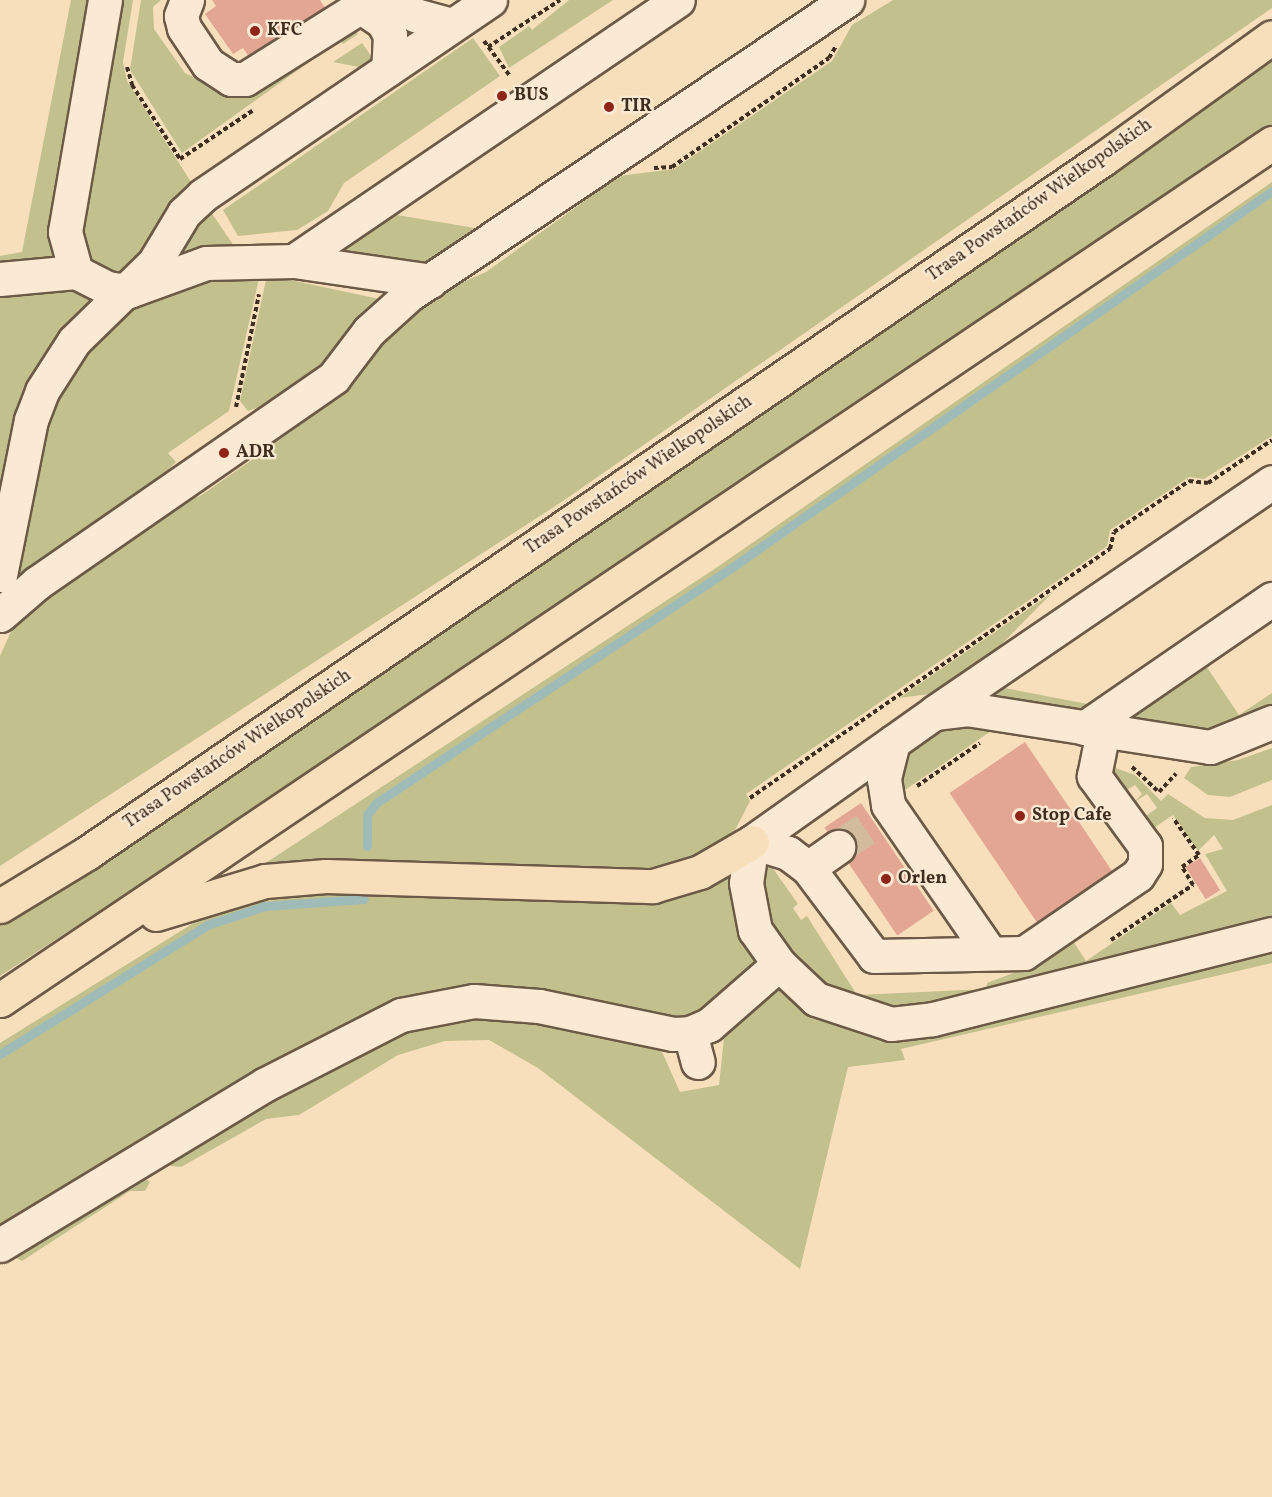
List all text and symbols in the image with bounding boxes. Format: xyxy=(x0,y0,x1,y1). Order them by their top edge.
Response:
place label: KFC xyxy=(267,20,302,42)
marker: KFC xyxy=(248,24,262,38)
place label: BUS xyxy=(514,85,548,107)
marker: BUS xyxy=(495,89,509,103)
place label: TIR xyxy=(621,96,652,118)
marker: TIR xyxy=(602,100,616,114)
street label: Trasa Powstańców Wielkopolskich xyxy=(923,114,1157,288)
street label: Trasa Powstańców Wielkopolskich xyxy=(521,391,757,561)
place label: ADR xyxy=(236,442,275,464)
marker: ADR xyxy=(217,446,231,460)
street label: Trasa Powstańców Wielkopolskich xyxy=(120,665,356,835)
place label: Stop Cafe xyxy=(1032,805,1111,827)
marker: Stop Cafe xyxy=(1013,809,1027,823)
place label: Orlen xyxy=(898,868,947,890)
marker: Orlen xyxy=(879,872,893,886)

